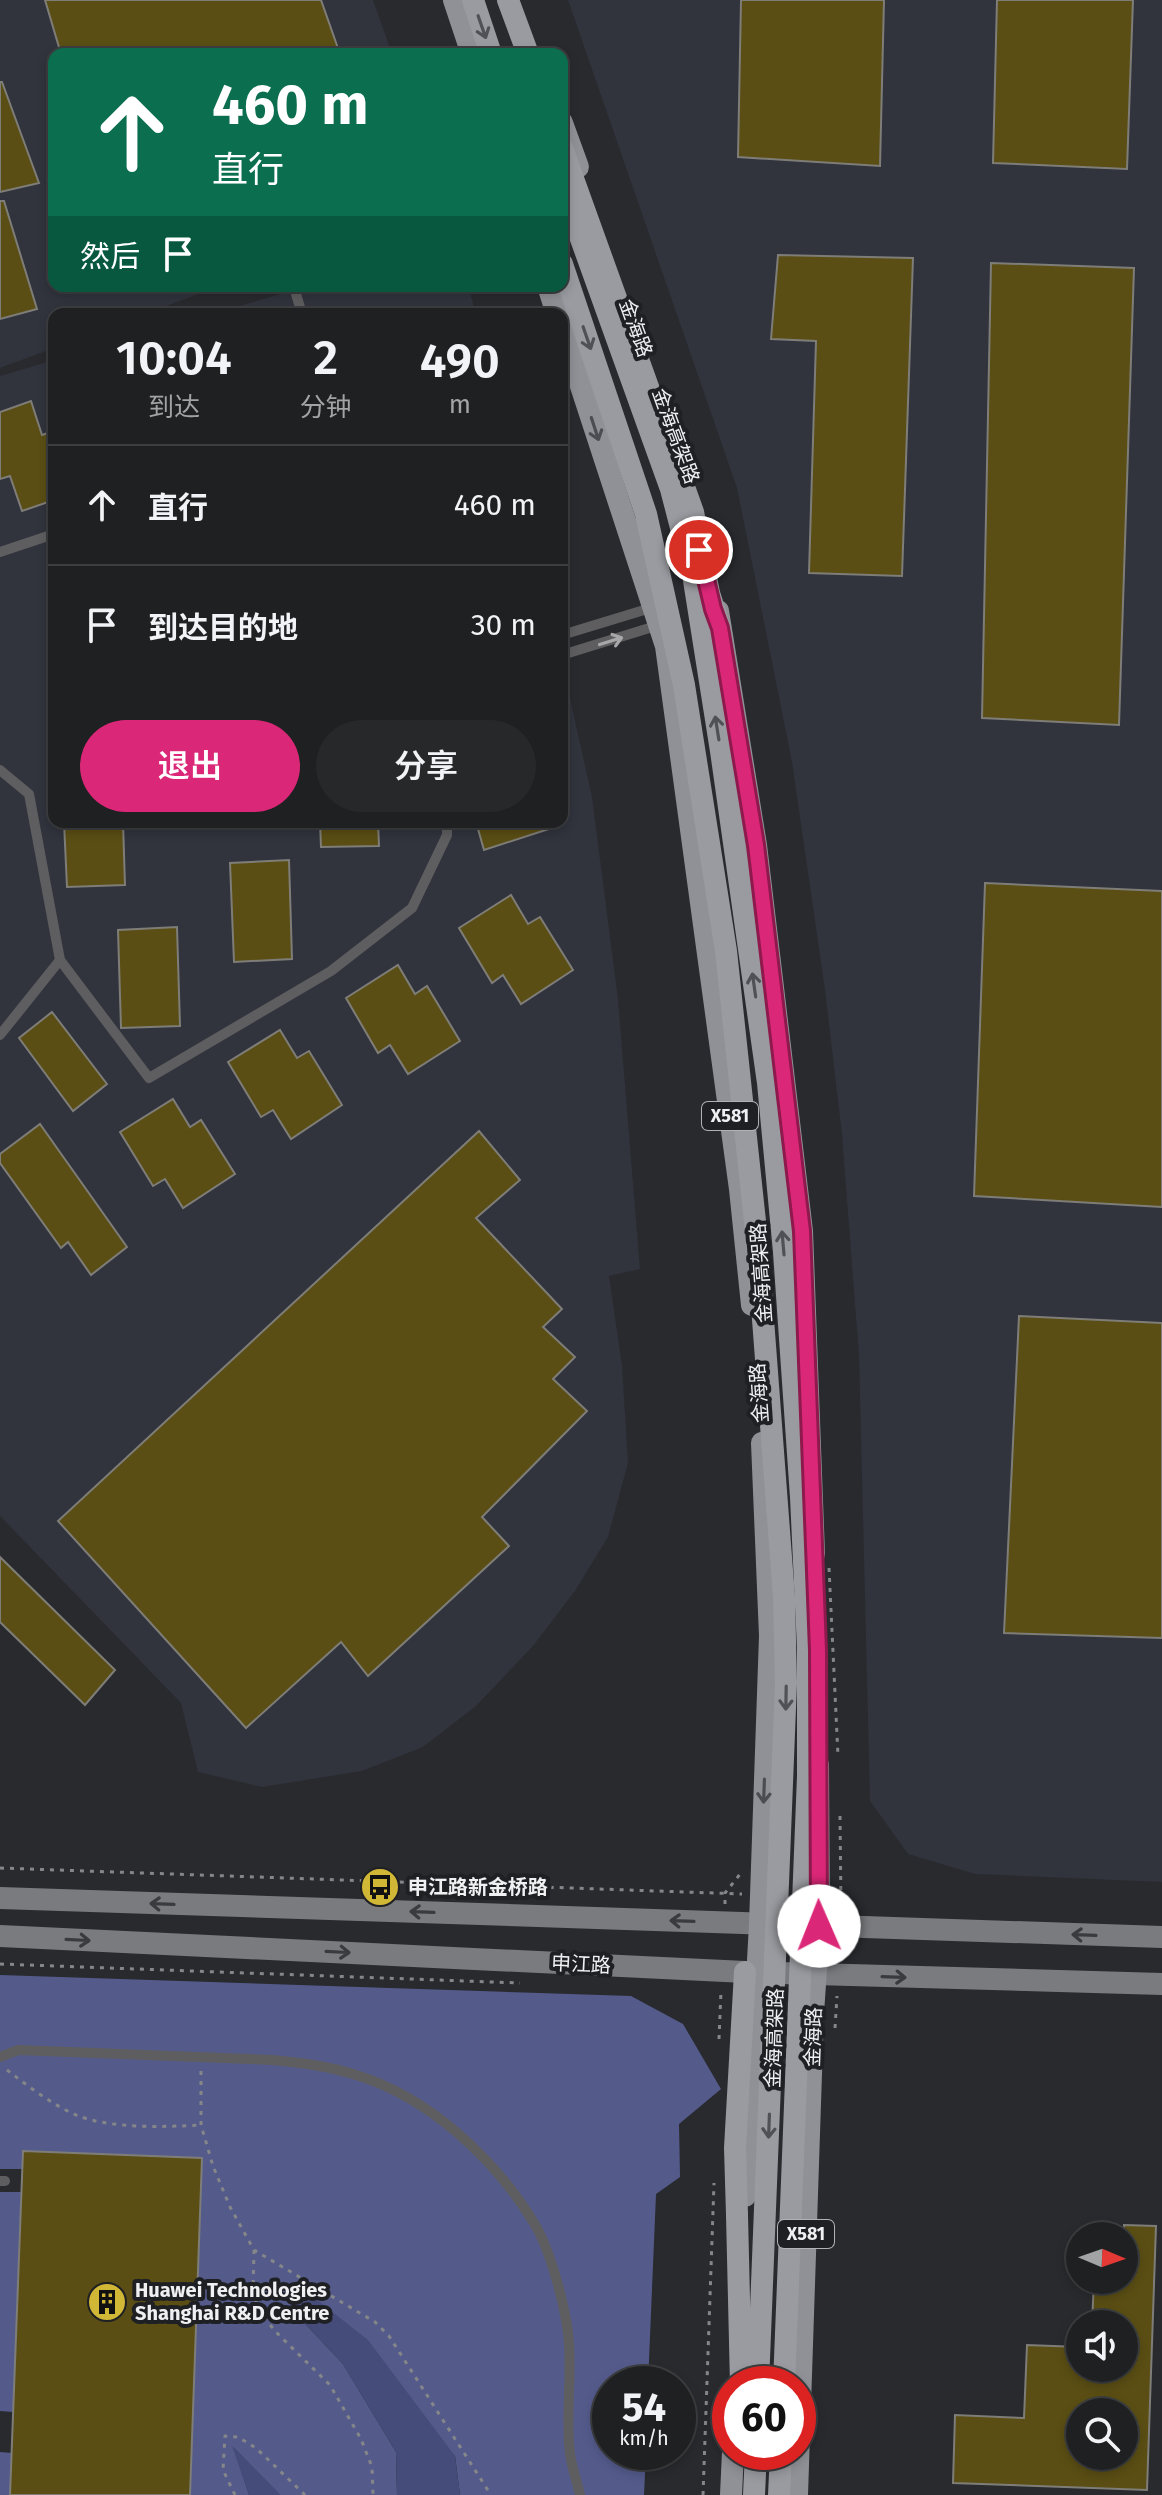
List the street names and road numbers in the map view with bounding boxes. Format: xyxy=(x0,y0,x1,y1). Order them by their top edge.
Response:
street label: 金海路 xyxy=(614,296,658,360)
street label: 金海高架路 xyxy=(648,385,704,487)
road number: X581 xyxy=(702,1102,758,1130)
street label: 金海高架路 xyxy=(746,1222,776,1324)
street label: 金海路 xyxy=(745,1362,773,1424)
street label: 申江路 xyxy=(550,1950,612,1978)
street label: 金海高架路 xyxy=(760,1988,788,2088)
street label: 金海路 xyxy=(800,2007,826,2067)
road number: X581 xyxy=(778,2220,834,2248)

